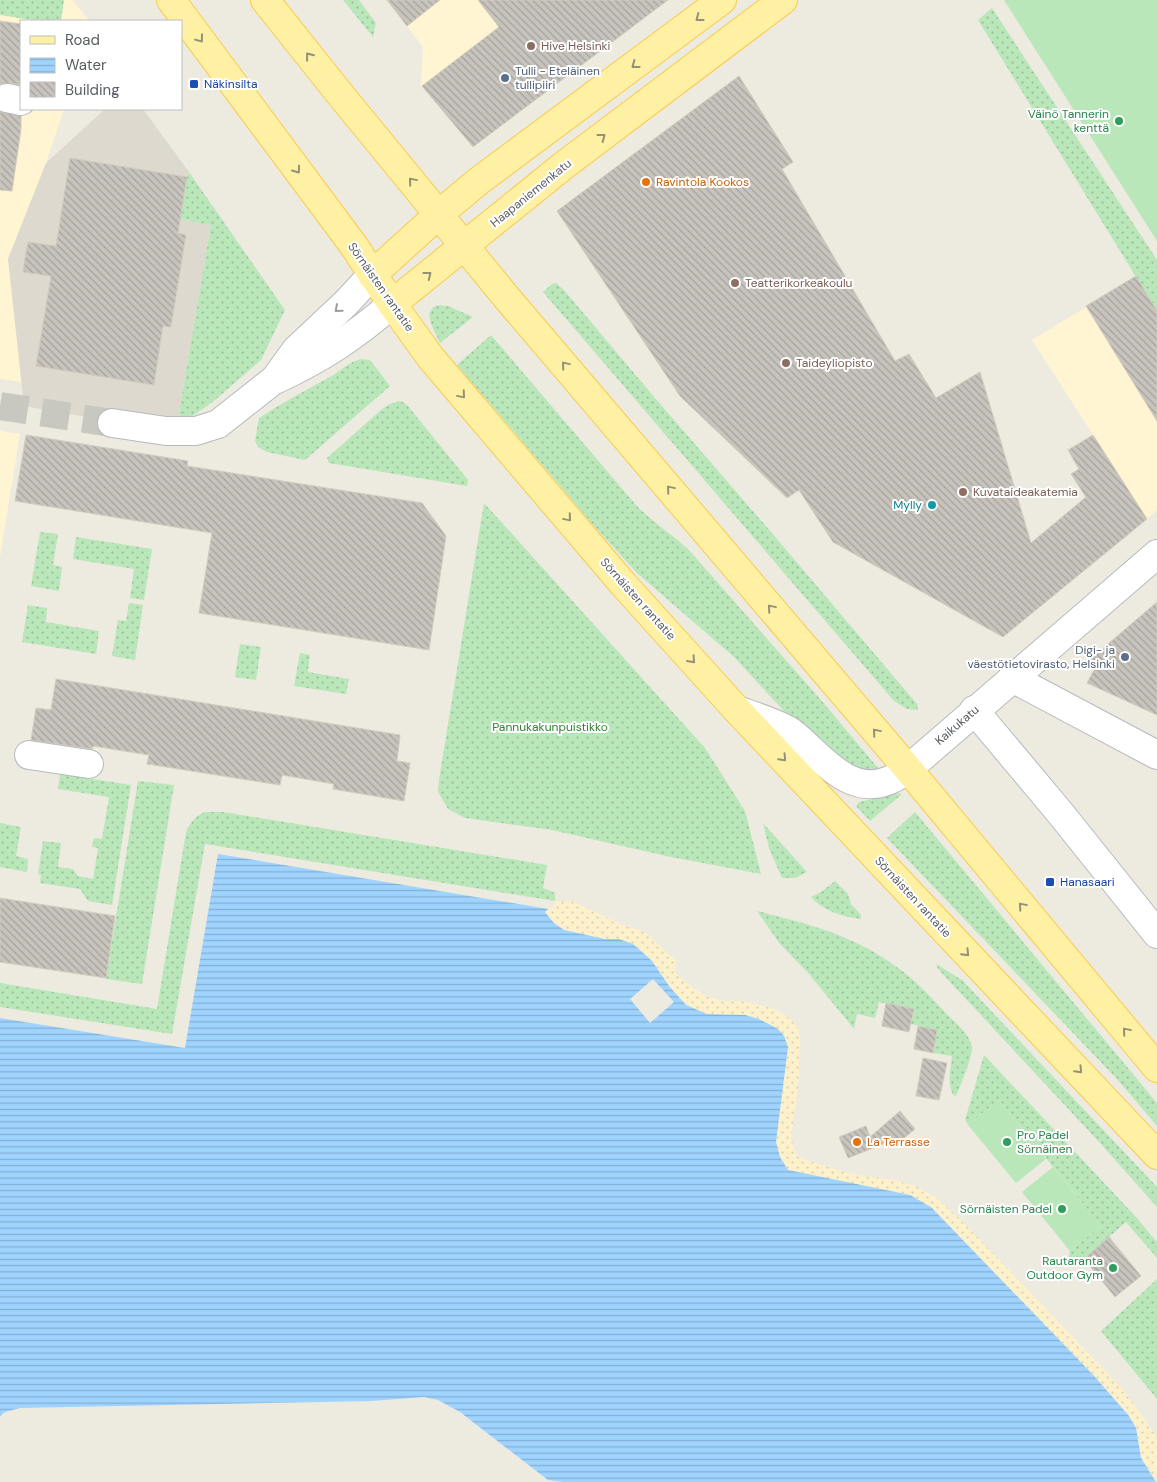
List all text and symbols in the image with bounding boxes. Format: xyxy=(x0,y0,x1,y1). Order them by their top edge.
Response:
one-way arrow xyxy=(695,12,704,21)
legend xyxy=(20,20,182,110)
text: Road xyxy=(65,30,100,50)
one-way arrow xyxy=(195,33,203,42)
place label: Hive Helsinki xyxy=(541,38,611,54)
marker: Hive Helsinki xyxy=(525,40,537,52)
one-way arrow xyxy=(306,53,314,62)
text: Water xyxy=(65,55,107,75)
one-way arrow xyxy=(632,59,641,67)
place label: Tulli - Eteläinen tullipiiri xyxy=(515,63,600,93)
marker: Tulli - Eteläinen tullipiiri xyxy=(499,72,511,84)
place label: Näkinsilta xyxy=(204,76,257,92)
marker: Näkinsilta xyxy=(188,78,200,90)
text: Building xyxy=(65,80,120,100)
place label: Väinö Tannerin kenttä xyxy=(1028,106,1109,136)
marker: Väinö Tannerin kenttä xyxy=(1113,115,1125,127)
one-way arrow xyxy=(596,133,605,142)
street label: Haapaniemenkatu xyxy=(487,155,575,231)
one-way arrow xyxy=(291,164,300,174)
place label: Ravintola Kookos xyxy=(656,174,749,190)
marker: Ravintola Kookos xyxy=(640,176,652,188)
one-way arrow xyxy=(410,178,418,187)
street label: Sörnäisten rantatie xyxy=(344,239,418,335)
one-way arrow xyxy=(422,273,431,281)
place label: Teatterikorkeakoulu xyxy=(745,275,853,291)
marker: Teatterikorkeakoulu xyxy=(729,277,741,289)
one-way arrow xyxy=(335,304,344,313)
place label: Taideyliopisto xyxy=(796,355,873,371)
marker: Taideyliopisto xyxy=(780,357,792,369)
one-way arrow xyxy=(561,362,570,371)
one-way arrow xyxy=(457,389,466,398)
place label: Kuvataideakatemia xyxy=(973,484,1078,500)
one-way arrow xyxy=(666,486,675,495)
marker: Kuvataideakatemia xyxy=(957,486,969,498)
place label: Mylly xyxy=(893,497,922,513)
marker: Mylly xyxy=(926,499,938,511)
one-way arrow xyxy=(562,513,571,522)
street label: Sörnäisten rantatie xyxy=(597,555,679,644)
one-way arrow xyxy=(768,605,777,614)
place label: Digi- ja väestötietovirasto, Helsinki xyxy=(968,642,1115,672)
marker: Digi- ja väestötietovirasto, Helsinki xyxy=(1119,651,1131,663)
one-way arrow xyxy=(686,654,695,663)
street label: Kaikukatu xyxy=(932,701,982,748)
park label: Pannukakunpuistikko xyxy=(492,719,608,735)
one-way arrow xyxy=(873,728,882,737)
one-way arrow xyxy=(777,753,786,762)
street label: Sörnäisten rantatie xyxy=(871,853,955,941)
place label: Hanasaari xyxy=(1060,874,1115,890)
marker: Hanasaari xyxy=(1044,876,1056,888)
one-way arrow xyxy=(1019,903,1027,912)
one-way arrow xyxy=(960,948,969,957)
one-way arrow xyxy=(1122,1027,1131,1036)
one-way arrow xyxy=(1073,1065,1082,1074)
place label: Pro Padel Sörnäinen xyxy=(1017,1127,1073,1157)
place label: La Terrasse xyxy=(867,1134,930,1150)
marker: La Terrasse xyxy=(851,1136,863,1148)
marker: Pro Padel Sörnäinen xyxy=(1001,1136,1013,1148)
place label: Sörnäisten Padel xyxy=(960,1201,1052,1217)
marker: Sörnäisten Padel xyxy=(1056,1203,1068,1215)
place label: Rautaranta Outdoor Gym xyxy=(1026,1253,1103,1283)
marker: Rautaranta Outdoor Gym xyxy=(1107,1262,1119,1274)

